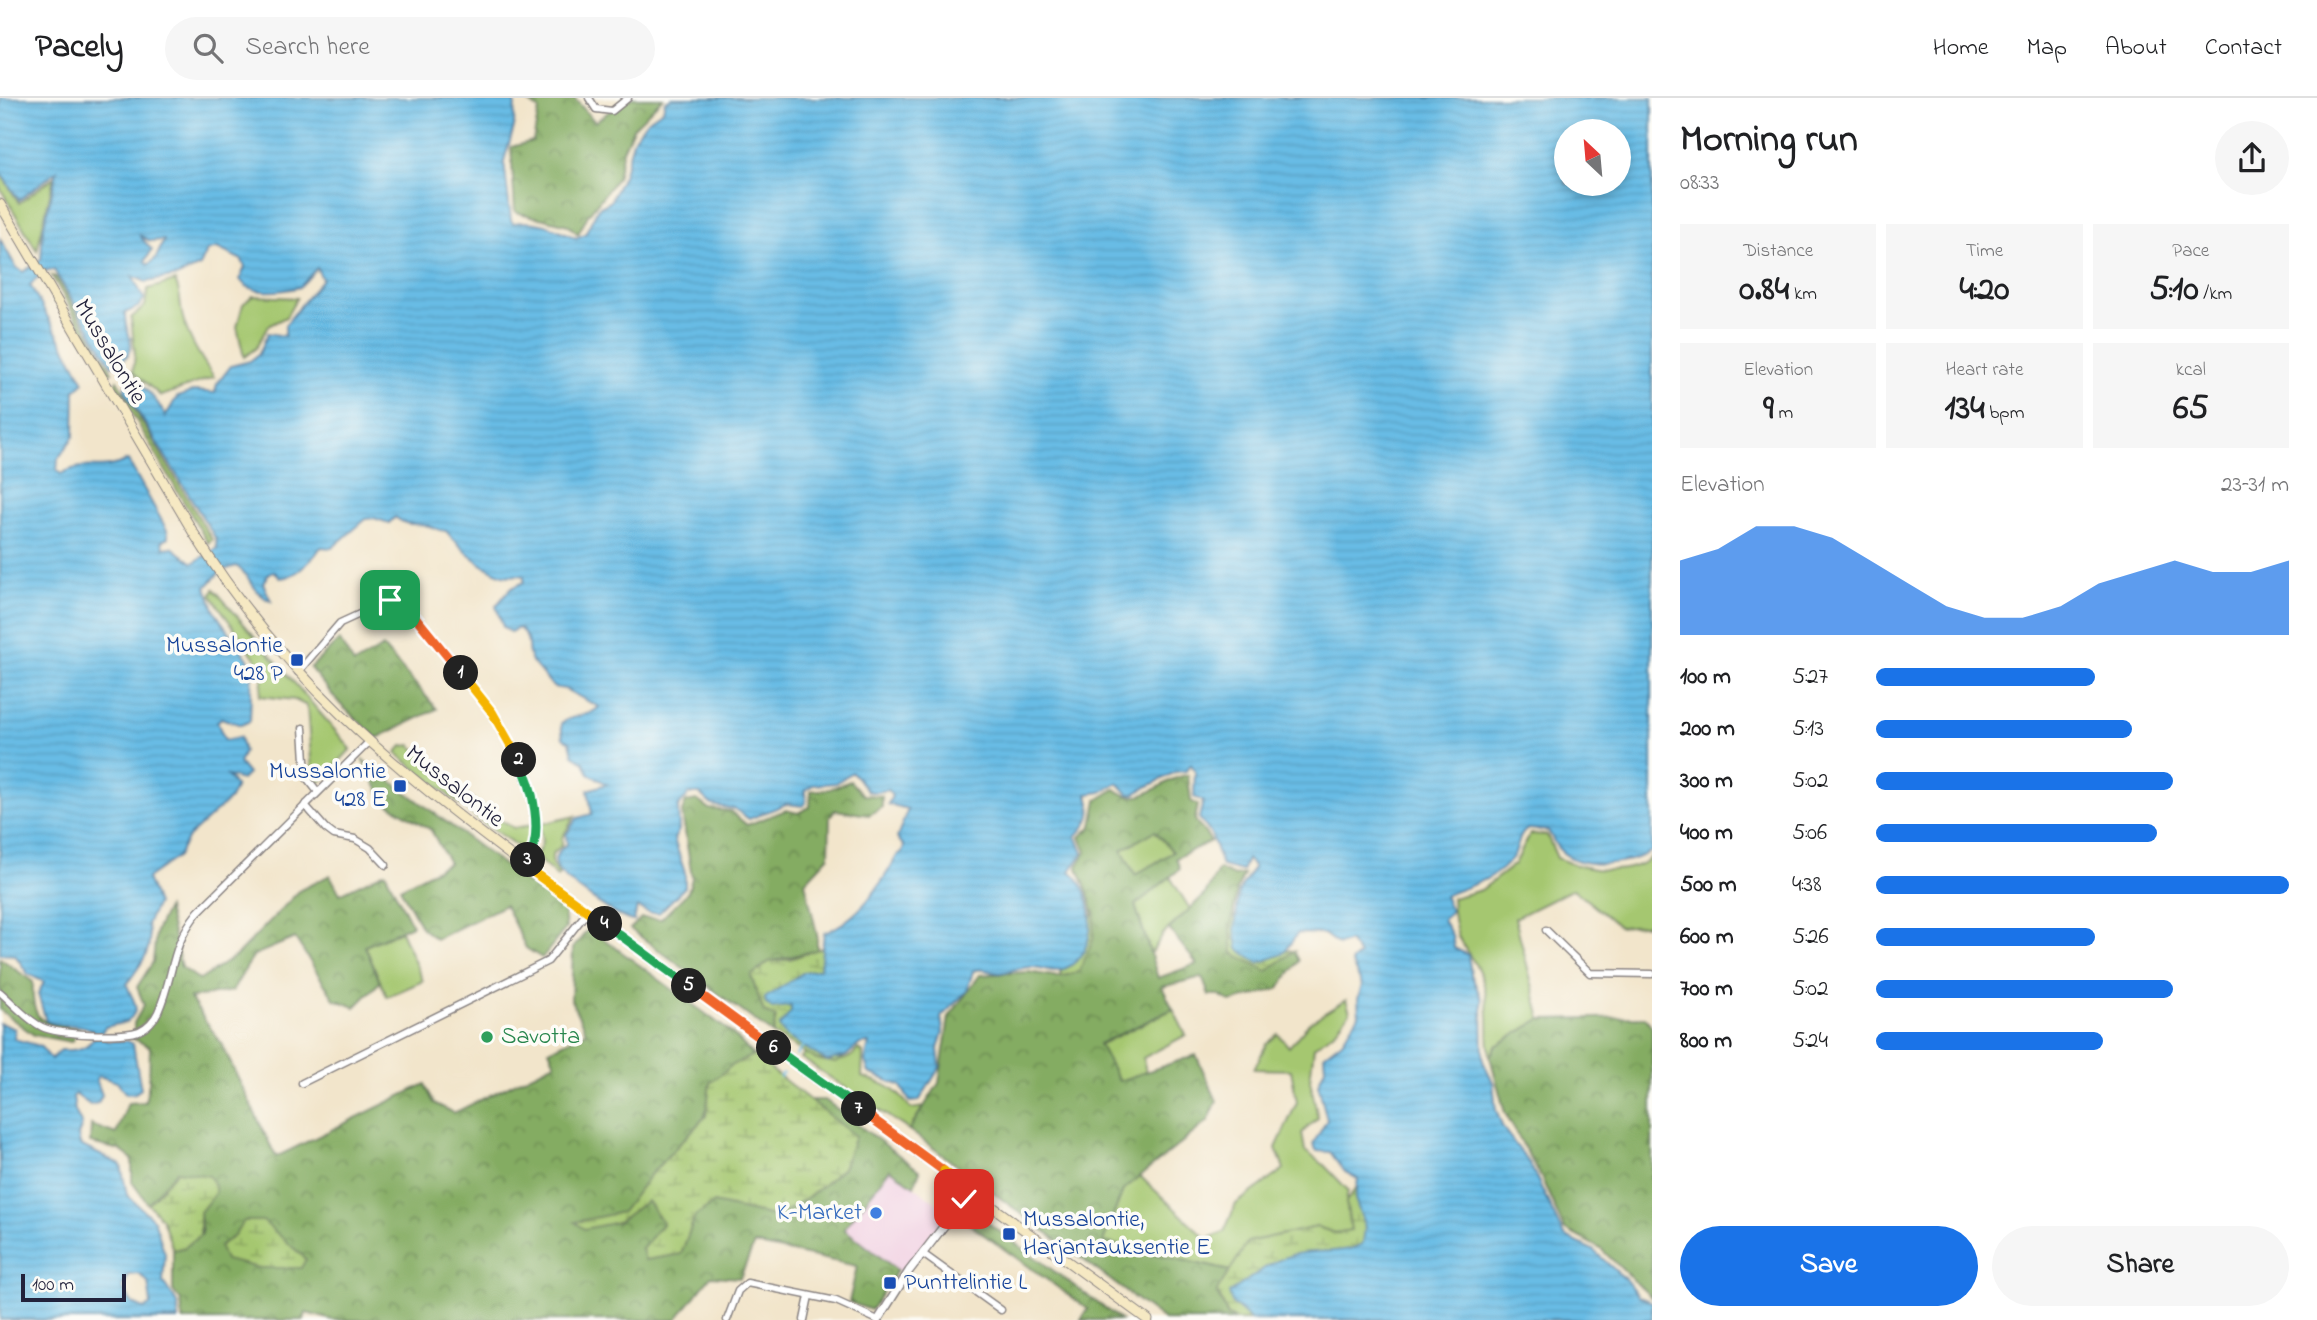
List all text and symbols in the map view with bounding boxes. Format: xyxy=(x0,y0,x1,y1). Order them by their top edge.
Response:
search box xyxy=(165,17,655,80)
text: Pacely xyxy=(35,24,123,72)
icon: search xyxy=(189,29,227,67)
text: Search here xyxy=(245,29,370,67)
text: Home xyxy=(1933,31,1989,66)
text: Map xyxy=(2027,31,2067,66)
text: About xyxy=(2105,31,2167,66)
text: Contact xyxy=(2205,31,2282,66)
text: Morning run xyxy=(1680,113,1858,169)
north arrow xyxy=(1554,119,1631,196)
map controls xyxy=(1554,119,1631,196)
button: share xyxy=(2215,121,2289,195)
text: 08:33 xyxy=(1680,167,1720,200)
text: Distance xyxy=(1743,238,1813,265)
text: Time xyxy=(1966,238,2003,265)
text: Pace xyxy=(2172,238,2209,265)
text: 0.84 xyxy=(1739,265,1789,316)
text: 4:20 xyxy=(1960,265,2009,316)
text: 5:10 xyxy=(2149,265,2199,316)
text: km xyxy=(1789,281,1817,308)
text: /km xyxy=(2199,281,2232,308)
street label: Mussalontie xyxy=(64,293,154,411)
text: Elevation xyxy=(1743,357,1813,384)
text: Heart rate xyxy=(1946,357,2023,384)
text: kcal xyxy=(2176,357,2206,384)
text: 9 xyxy=(1763,384,1774,435)
text: 134 xyxy=(1945,384,1985,435)
text: 65 xyxy=(2173,384,2209,435)
text: m xyxy=(1774,400,1793,427)
text: bpm xyxy=(1985,400,2024,427)
text: Elevation xyxy=(1680,469,1765,502)
text: 23–31 m xyxy=(2221,469,2289,502)
pin xyxy=(360,570,420,630)
icon: arrive xyxy=(371,581,409,619)
place label: Mussalontie 428 P xyxy=(166,629,284,692)
marker: Mussalontie 428 P xyxy=(289,652,305,668)
pin: 1 xyxy=(444,656,478,690)
text: 1 xyxy=(457,659,464,686)
text: 100 m xyxy=(1680,661,1731,694)
text: 5:27 xyxy=(1792,661,1828,694)
text: 200 m xyxy=(1680,713,1735,746)
text: 5:13 xyxy=(1792,713,1824,746)
street label: Mussalontie xyxy=(397,737,511,837)
pin: 2 xyxy=(502,742,536,778)
text: 2 xyxy=(514,746,523,773)
place label: Mussalontie 428 E xyxy=(269,755,386,818)
text: 300 m xyxy=(1680,765,1733,798)
text: 5:02 xyxy=(1792,765,1828,798)
marker: Mussalontie 428 E xyxy=(392,778,408,794)
text: 400 m xyxy=(1680,817,1733,850)
text: 5:06 xyxy=(1792,817,1827,850)
pin: 3 xyxy=(510,842,546,878)
text: 3 xyxy=(524,846,531,873)
text: 500 m xyxy=(1680,869,1737,902)
text: 4:38 xyxy=(1792,869,1822,902)
pin: 4 xyxy=(588,906,622,942)
text: 4 xyxy=(601,910,608,937)
text: 600 m xyxy=(1680,921,1734,954)
text: 5:26 xyxy=(1792,921,1829,954)
pin: 5 xyxy=(672,968,706,1004)
text: 5 xyxy=(683,972,694,999)
text: 700 m xyxy=(1680,973,1733,1006)
text: 5:02 xyxy=(1792,973,1828,1006)
place label: Savotta xyxy=(501,1020,580,1055)
text: 800 m xyxy=(1680,1025,1732,1058)
text: 5:24 xyxy=(1792,1025,1828,1058)
marker: Savotta xyxy=(479,1029,495,1045)
pin: 6 xyxy=(756,1030,792,1066)
text: 6 xyxy=(769,1034,778,1061)
pin: 7 xyxy=(842,1091,876,1126)
text: 7 xyxy=(855,1095,862,1122)
pin xyxy=(934,1169,994,1229)
icon: check xyxy=(945,1180,983,1218)
place label: K-Market xyxy=(777,1196,862,1231)
place label: Mussalontie, Harjantauksentie E xyxy=(1023,1203,1211,1266)
marker: K-Market xyxy=(868,1205,884,1221)
marker: Mussalontie, Harjantauksentie E xyxy=(1001,1226,1017,1242)
button: Save xyxy=(1680,1226,1978,1306)
button: Share xyxy=(1992,1226,2289,1306)
place label: Punttelintie L xyxy=(904,1266,1027,1301)
scale bar xyxy=(21,1271,126,1303)
text: 100 m xyxy=(32,1272,74,1299)
marker: Punttelintie L xyxy=(882,1275,898,1291)

